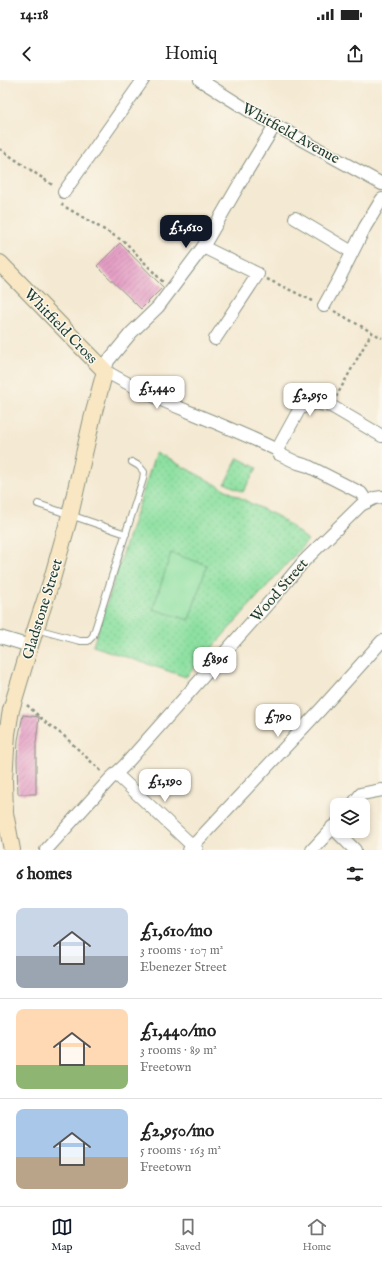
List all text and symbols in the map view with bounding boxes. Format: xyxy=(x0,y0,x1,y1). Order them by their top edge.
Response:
text: 14:18 xyxy=(20,5,48,24)
icon: back xyxy=(16,43,38,65)
text: Homiq xyxy=(165,43,217,66)
icon: share xyxy=(344,43,366,65)
street label: Whitfield Avenue xyxy=(239,99,343,168)
pin: £1,610 xyxy=(153,215,219,249)
text: £1,610 xyxy=(169,219,203,236)
street label: Whitfield Cross xyxy=(20,285,101,368)
pin: £1,440 xyxy=(124,376,190,410)
text: £1,440 xyxy=(139,380,175,397)
pin: £2,950 xyxy=(277,383,343,417)
text: £2,950 xyxy=(292,387,328,404)
street label: Wood Street xyxy=(247,555,312,626)
street label: Gladstone Street xyxy=(18,556,67,662)
pin: £896 xyxy=(191,647,239,681)
text: £896 xyxy=(202,651,228,668)
pin: £790 xyxy=(254,704,302,738)
text: £790 xyxy=(264,708,292,725)
pin: £1,190 xyxy=(132,769,198,803)
text: £1,190 xyxy=(148,773,182,790)
map controls xyxy=(330,798,370,838)
button: layers xyxy=(330,798,370,838)
icon: filters xyxy=(344,863,366,885)
text: 6 homes xyxy=(16,864,72,885)
text: £1,610/mo xyxy=(140,921,212,942)
icon: home xyxy=(48,924,96,972)
text: 3 rooms · 107 m² xyxy=(140,942,223,959)
text: Ebenezer Street xyxy=(140,959,227,976)
text: £1,440/mo xyxy=(140,1021,216,1042)
icon: home xyxy=(48,1025,96,1073)
text: 3 rooms · 89 m² xyxy=(140,1042,217,1059)
text: Freetown xyxy=(140,1059,192,1076)
text: £2,950/mo xyxy=(140,1121,214,1142)
icon: home xyxy=(48,1125,96,1173)
text: 5 rooms · 163 m² xyxy=(140,1142,221,1159)
text: Freetown xyxy=(140,1159,192,1176)
tab: Map xyxy=(51,1216,73,1254)
tab: Saved xyxy=(175,1216,201,1254)
tab: Home xyxy=(302,1216,331,1254)

